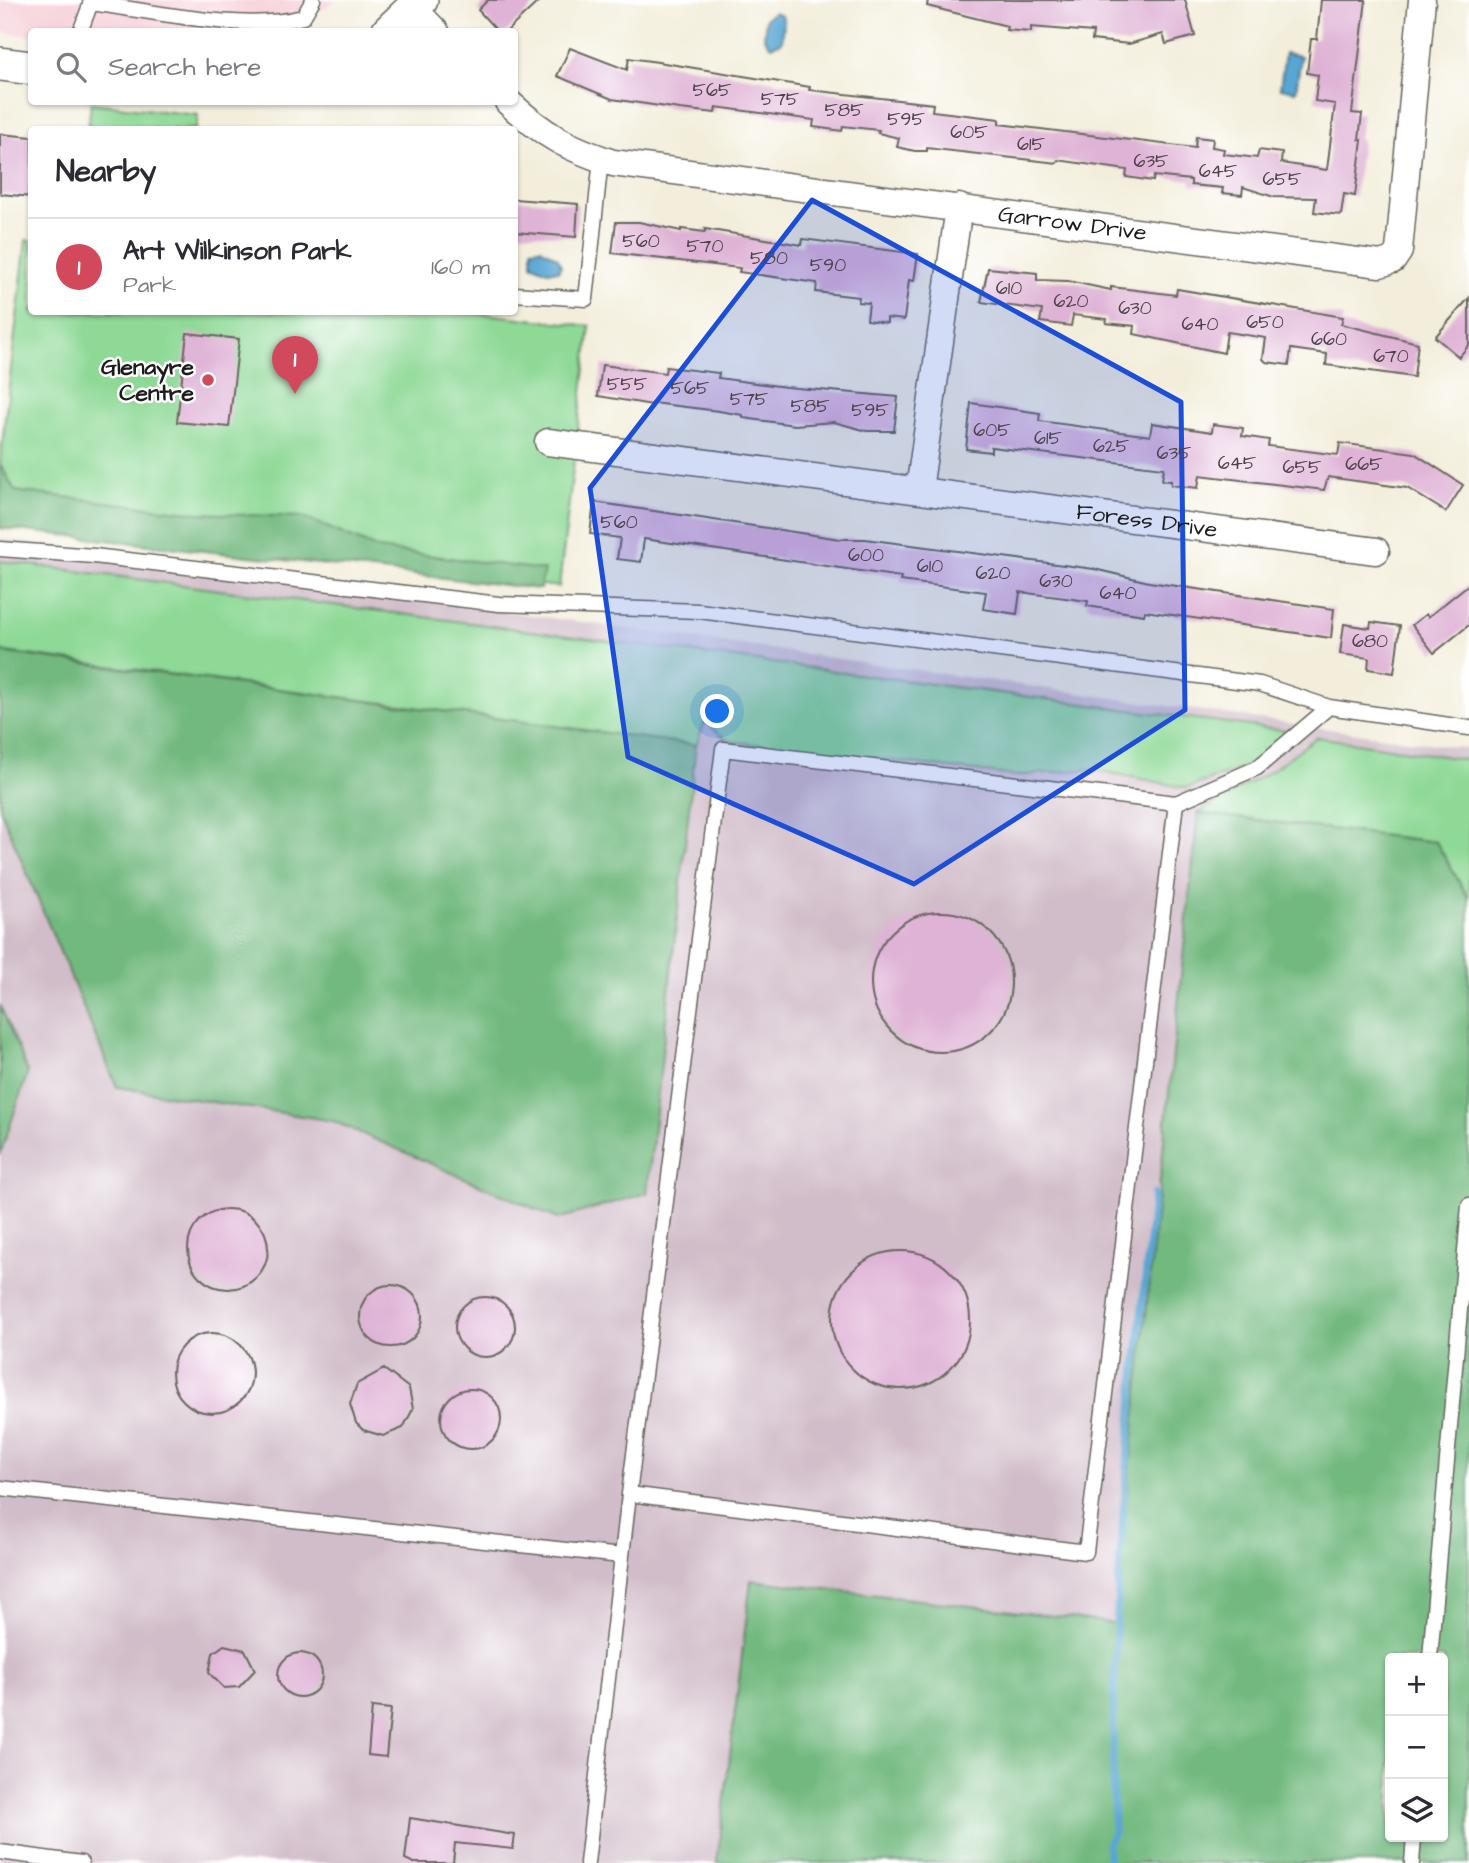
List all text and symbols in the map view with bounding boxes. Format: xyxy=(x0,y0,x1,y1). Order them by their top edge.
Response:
search box xyxy=(28,28,518,105)
icon: search xyxy=(52,48,90,86)
text: Search here xyxy=(108,49,261,85)
house number: 565 xyxy=(693,77,732,104)
house number: 575 xyxy=(761,86,800,113)
house number: 585 xyxy=(824,97,864,124)
house number: 595 xyxy=(887,106,925,133)
house number: 605 xyxy=(950,119,988,146)
house number: 615 xyxy=(1017,131,1045,158)
house number: 635 xyxy=(1133,148,1169,175)
text: Nearby xyxy=(56,151,156,193)
house number: 645 xyxy=(1199,158,1238,185)
house number: 655 xyxy=(1263,166,1302,193)
street label: Garrow Drive xyxy=(996,198,1149,249)
house number: 560 xyxy=(622,228,660,255)
text: Art Wilkinson Park xyxy=(123,233,352,269)
house number: 570 xyxy=(686,233,724,260)
house number: 580 xyxy=(750,245,788,272)
text: 1 xyxy=(78,251,80,283)
text: 160 m xyxy=(431,251,490,283)
house number: 590 xyxy=(810,252,846,279)
text: Park xyxy=(123,269,176,301)
house number: 610 xyxy=(996,275,1022,302)
house number: 620 xyxy=(1054,288,1088,315)
house number: 630 xyxy=(1118,295,1152,322)
house number: 650 xyxy=(1246,309,1284,336)
house number: 640 xyxy=(1182,311,1218,338)
house number: 660 xyxy=(1311,326,1347,353)
pin: 1 xyxy=(272,336,318,394)
house number: 670 xyxy=(1373,343,1409,370)
place label: Glenayre Centre xyxy=(101,351,195,409)
house number: 555 xyxy=(607,371,648,398)
marker: Glenayre Centre xyxy=(200,372,216,388)
house number: 565 xyxy=(671,375,710,402)
house number: 575 xyxy=(730,386,769,413)
house number: 585 xyxy=(790,393,830,420)
house number: 595 xyxy=(851,397,889,424)
house number: 605 xyxy=(973,417,1011,444)
house number: 615 xyxy=(1034,425,1062,452)
house number: 625 xyxy=(1093,433,1130,460)
house number: 635 xyxy=(1156,440,1192,467)
house number: 645 xyxy=(1218,450,1257,477)
house number: 665 xyxy=(1345,451,1383,478)
house number: 655 xyxy=(1283,454,1322,481)
street label: Foress Drive xyxy=(1074,496,1219,546)
house number: 560 xyxy=(600,509,638,536)
house number: 600 xyxy=(848,542,884,569)
house number: 610 xyxy=(917,553,943,580)
house number: 620 xyxy=(976,560,1010,587)
house number: 630 xyxy=(1039,568,1073,595)
house number: 640 xyxy=(1100,580,1136,607)
house number: 680 xyxy=(1352,628,1388,655)
your location xyxy=(700,694,734,728)
map controls xyxy=(1385,1653,1448,1842)
button: + xyxy=(1385,1653,1448,1716)
button: − xyxy=(1385,1716,1448,1779)
button: layers xyxy=(1385,1779,1448,1842)

